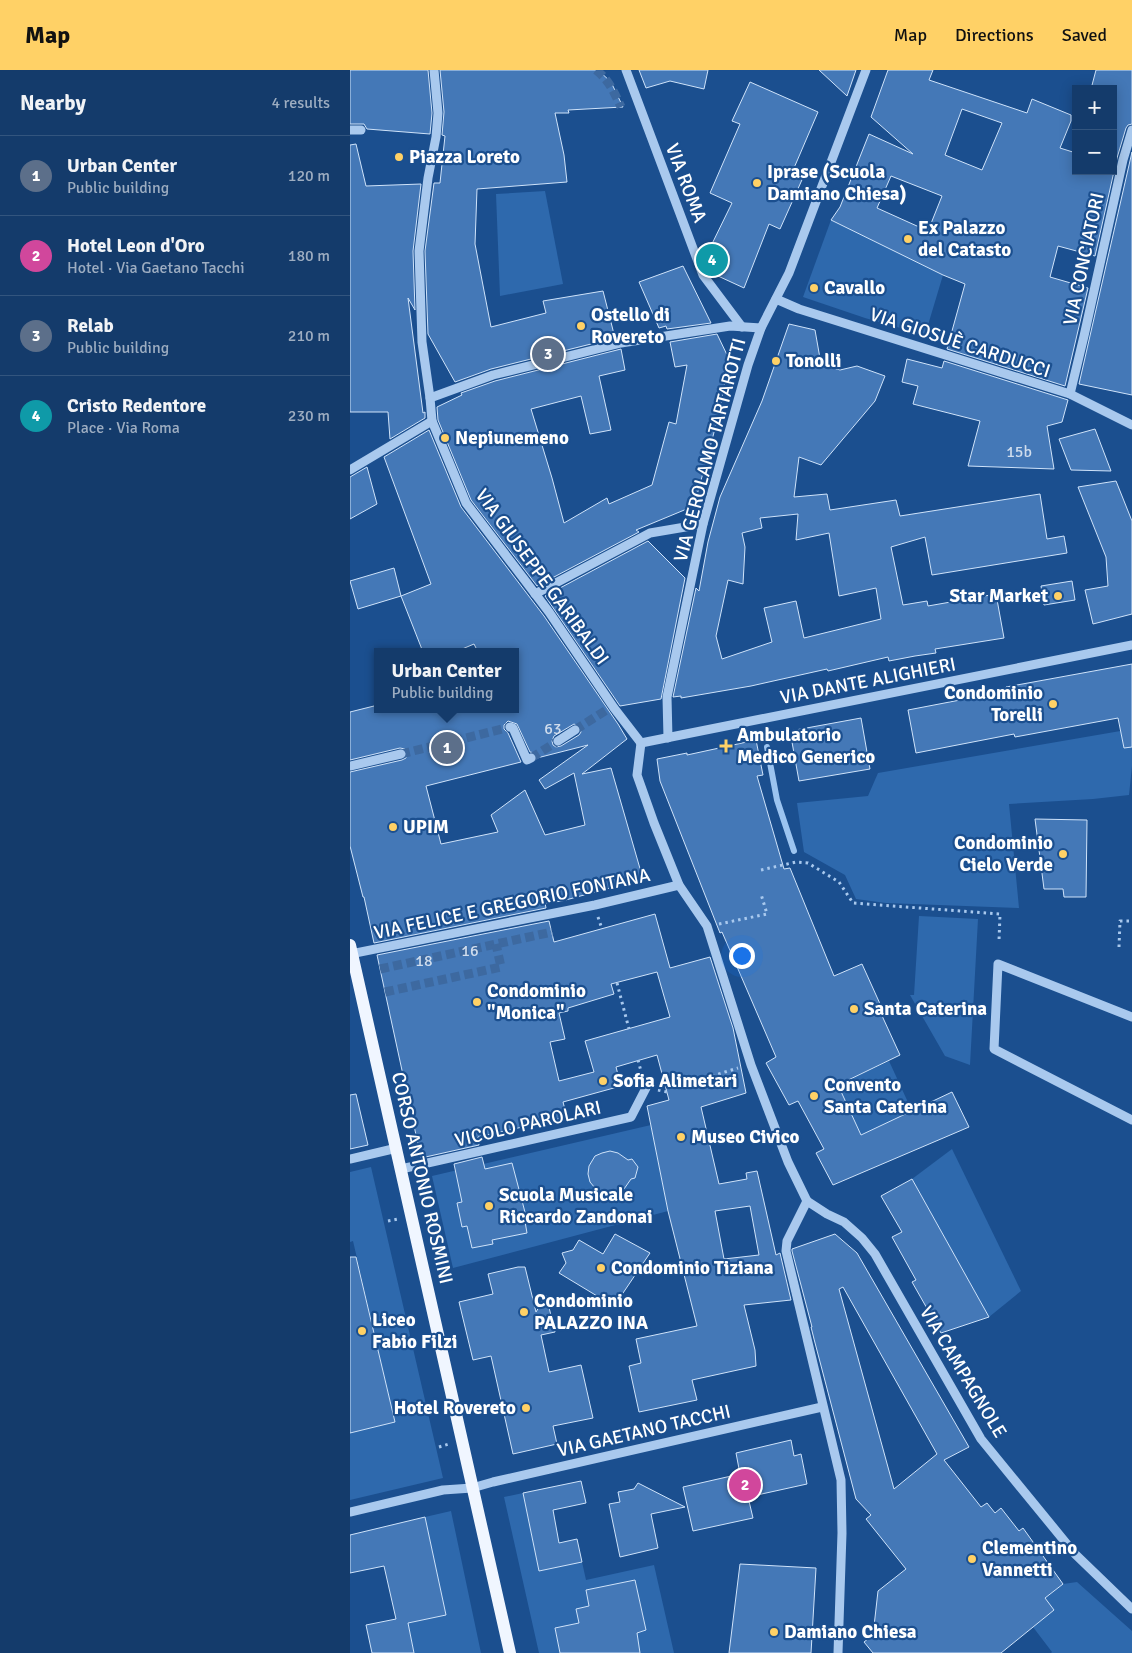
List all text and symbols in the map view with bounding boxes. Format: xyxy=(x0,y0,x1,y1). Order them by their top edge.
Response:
text: Map xyxy=(25,20,70,50)
text: Map xyxy=(894,24,927,46)
text: Directions xyxy=(955,24,1034,46)
text: Saved xyxy=(1062,24,1107,46)
map controls xyxy=(1072,85,1117,175)
button: + xyxy=(1072,85,1117,130)
text: Nearby xyxy=(20,90,86,116)
text: 4 results xyxy=(271,93,330,113)
button: − xyxy=(1072,130,1117,175)
street label: VIA ROMA xyxy=(660,140,712,226)
place label: Piazza Loreto xyxy=(409,145,520,169)
marker: Piazza Loreto xyxy=(393,151,405,163)
text: Urban Center xyxy=(67,154,177,178)
place label: Iprase (Scuola Damiano Chiesa) xyxy=(767,160,907,206)
text: 1 xyxy=(32,166,40,186)
text: 120 m xyxy=(288,166,330,186)
marker: Iprase (Scuola Damiano Chiesa) xyxy=(751,177,763,189)
text: Public building xyxy=(67,178,169,198)
street label: VIA CONCIATORI xyxy=(1058,191,1110,327)
place label: Ex Palazzo del Catasto xyxy=(918,216,1011,262)
marker: Ex Palazzo del Catasto xyxy=(902,233,914,245)
text: Hotel Leon d'Oro xyxy=(67,234,205,258)
pin: 4 xyxy=(696,241,728,279)
text: 2 xyxy=(32,246,40,266)
text: 180 m xyxy=(288,246,330,266)
text: Hotel · Via Gaetano Tacchi xyxy=(67,258,245,278)
place label: Cavallo xyxy=(824,276,885,300)
marker: Cavallo xyxy=(808,282,820,294)
street label: VIA GIOSUÈ CARDUCCI xyxy=(867,302,1053,384)
place label: Ostello di Rovereto xyxy=(591,303,670,349)
text: Relab xyxy=(67,314,114,338)
marker: Ostello di Rovereto xyxy=(575,320,587,332)
text: 3 xyxy=(32,326,40,346)
text: 210 m xyxy=(288,326,330,346)
pin: 3 xyxy=(532,335,564,373)
street label: VIA GEROLAMO TARTAROTTI xyxy=(669,335,751,565)
text: Public building xyxy=(67,338,169,358)
place label: Tonolli xyxy=(786,349,841,373)
marker: Tonolli xyxy=(770,355,782,367)
text: Cristo Redentore xyxy=(67,394,206,418)
text: 4 xyxy=(32,406,40,426)
text: 230 m xyxy=(288,406,330,426)
text: Place · Via Roma xyxy=(67,418,180,438)
place label: Nepiunemeno xyxy=(455,426,569,450)
marker: Nepiunemeno xyxy=(439,432,451,444)
house number: 15b xyxy=(1006,442,1032,462)
street label: VIA GIUSEPPE GARIBALDI xyxy=(470,484,614,670)
place label: Star Market xyxy=(950,584,1048,608)
marker: Star Market xyxy=(1052,590,1064,602)
popup xyxy=(374,648,519,713)
street label: VIA DANTE ALIGHIERI xyxy=(778,652,958,710)
text: Urban Center xyxy=(391,659,502,683)
place label: Condominio Torelli xyxy=(944,681,1043,727)
text: Public building xyxy=(391,683,494,703)
marker: Condominio Torelli xyxy=(1047,698,1059,710)
house number: 63 xyxy=(544,719,562,739)
place label: Ambulatorio Medico Generico xyxy=(737,723,875,769)
pin: 1 xyxy=(431,729,463,767)
marker: Ambulatorio Medico Generico xyxy=(719,739,733,753)
place label: UPIM xyxy=(403,815,449,839)
marker: UPIM xyxy=(387,821,399,833)
place label: Condominio Cielo Verde xyxy=(954,831,1053,877)
marker: Condominio Cielo Verde xyxy=(1057,848,1069,860)
street label: VIA FELICE E GREGORIO FONTANA xyxy=(372,863,653,945)
house number: 16 xyxy=(461,941,479,961)
your location xyxy=(729,943,755,969)
house number: 18 xyxy=(415,951,433,971)
place label: Condominio "Monica" xyxy=(487,979,586,1025)
marker: Condominio "Monica" xyxy=(471,996,483,1008)
place label: Santa Caterina xyxy=(864,997,987,1021)
marker: Santa Caterina xyxy=(848,1003,860,1015)
place label: Sofia Alimetari xyxy=(613,1069,737,1093)
street label: CORSO ANTONIO ROSMINI xyxy=(386,1070,458,1286)
place label: Convento Santa Caterina xyxy=(824,1073,947,1119)
marker: Sofia Alimetari xyxy=(597,1075,609,1087)
marker: Convento Santa Caterina xyxy=(808,1090,820,1102)
street label: VICOLO PAROLARI xyxy=(452,1095,604,1153)
place label: Museo Civico xyxy=(691,1125,800,1149)
marker: Museo Civico xyxy=(675,1131,687,1143)
place label: Scuola Musicale Riccardo Zandonai xyxy=(499,1183,653,1229)
marker: Scuola Musicale Riccardo Zandonai xyxy=(483,1200,495,1212)
place label: Condominio Tiziana xyxy=(611,1256,774,1280)
marker: Condominio Tiziana xyxy=(595,1262,607,1274)
place label: Condominio PALAZZO INA xyxy=(534,1289,648,1335)
street label: VIA CAMPAGNOLE xyxy=(914,1302,1012,1442)
marker: Condominio PALAZZO INA xyxy=(518,1306,530,1318)
place label: Liceo Fabio Filzi xyxy=(372,1308,457,1354)
marker: Liceo Fabio Filzi xyxy=(356,1325,368,1337)
place label: Hotel Rovereto xyxy=(393,1396,516,1420)
street label: VIA GAETANO TACCHI xyxy=(555,1399,733,1463)
marker: Hotel Rovereto xyxy=(520,1402,532,1414)
pin: 2 xyxy=(729,1466,761,1504)
place label: Clementino Vannetti xyxy=(982,1536,1077,1582)
marker: Clementino Vannetti xyxy=(966,1553,978,1565)
place label: Damiano Chiesa xyxy=(784,1620,917,1644)
marker: Damiano Chiesa xyxy=(768,1626,780,1638)

